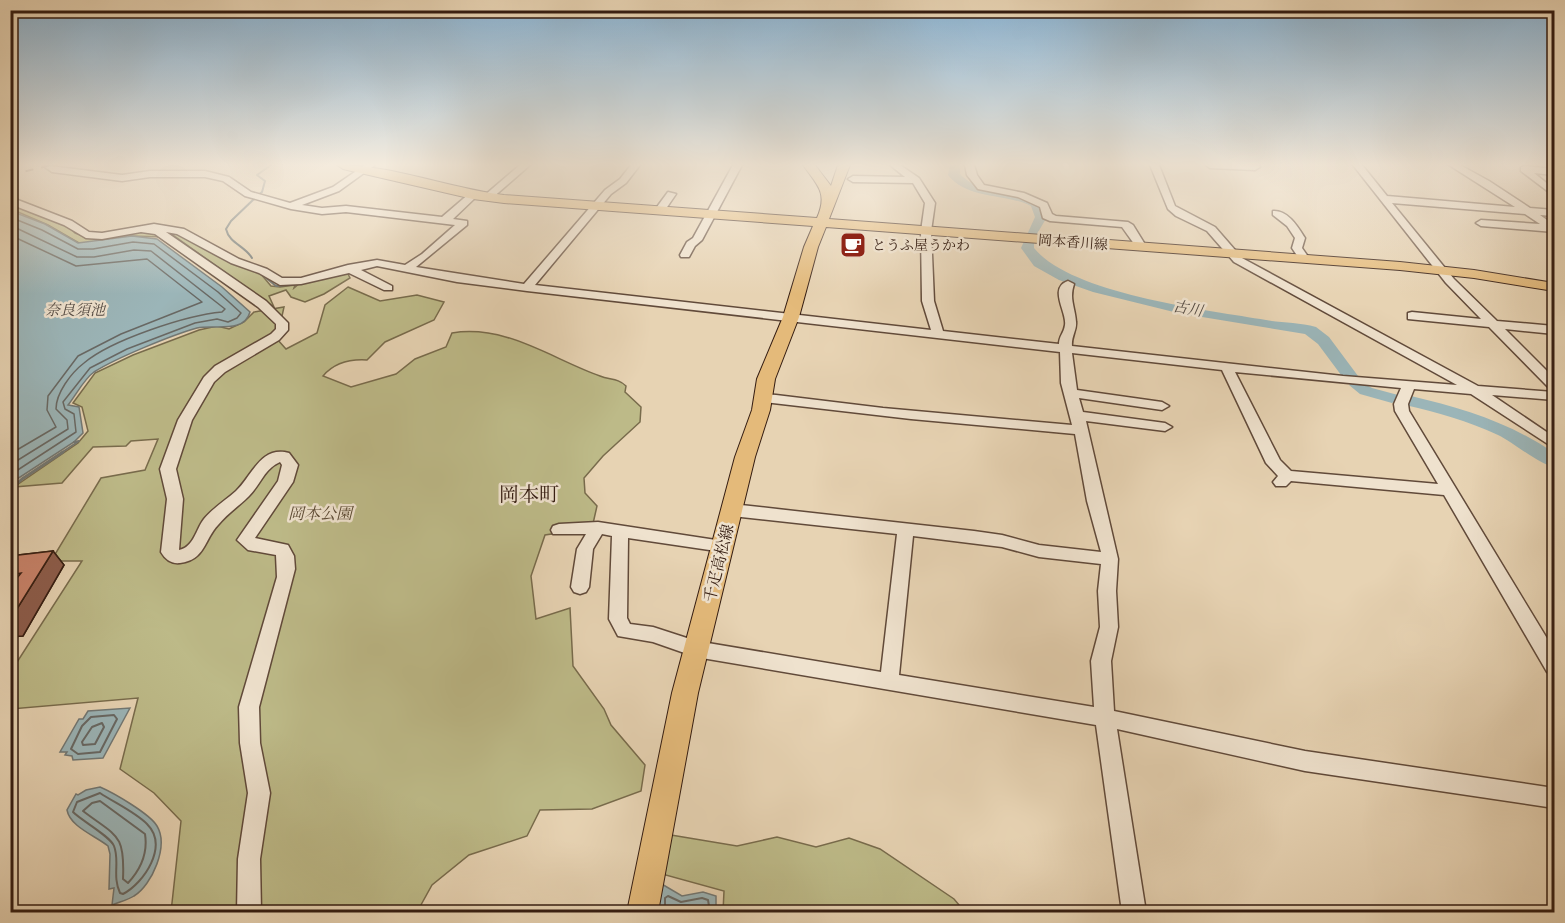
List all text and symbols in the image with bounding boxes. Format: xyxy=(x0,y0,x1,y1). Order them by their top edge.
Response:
cafe icon: とうふ屋うかわ xyxy=(838,230,868,260)
street label: 岡本香川線 xyxy=(1037,231,1109,253)
place label: とうふ屋うかわ xyxy=(872,236,970,254)
water label: 古川 xyxy=(1172,296,1206,320)
water label: 奈良須池 xyxy=(45,300,107,319)
district label: 岡本町 xyxy=(499,482,559,506)
park label: 岡本公園 xyxy=(288,503,355,523)
street label: 千疋高松線 xyxy=(699,522,737,604)

